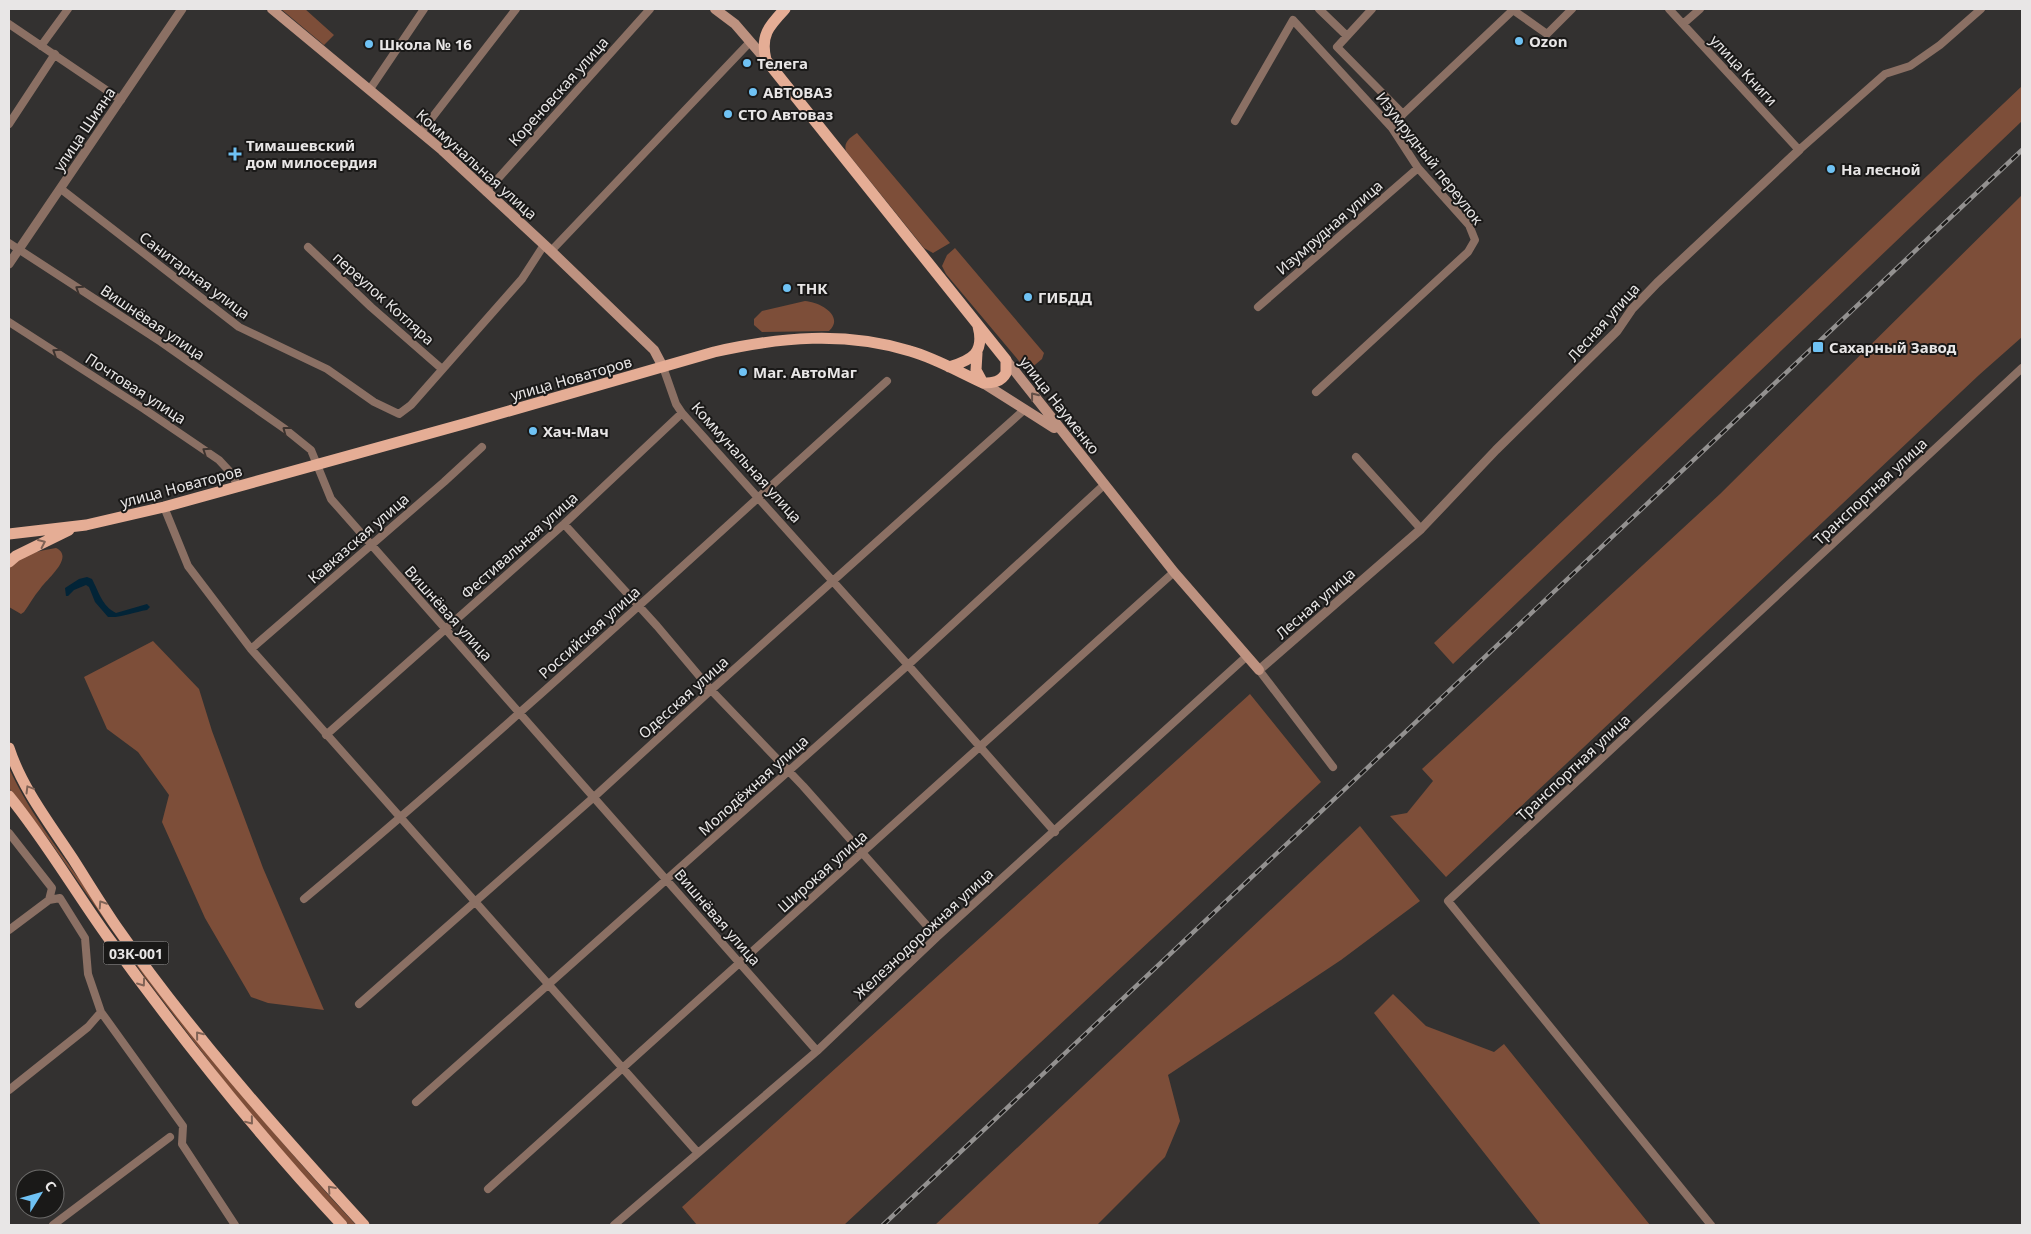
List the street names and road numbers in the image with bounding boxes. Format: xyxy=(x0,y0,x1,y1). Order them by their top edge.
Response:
street label: улица Книги xyxy=(1706,30,1782,110)
street label: Кореновская улица xyxy=(504,32,612,150)
street label: улица Шияна xyxy=(48,83,120,175)
street label: Изумрудный переулок xyxy=(1372,88,1488,228)
street label: Коммунальная улица xyxy=(412,104,542,224)
street label: Изумрудная улица xyxy=(1272,175,1386,279)
street label: Санитарная улица xyxy=(136,227,254,323)
street label: переулок Котляра xyxy=(329,247,439,349)
street label: Лесная улица xyxy=(1563,279,1643,365)
street label: Вишнёвая улица xyxy=(97,280,209,364)
street label: Почтовая улица xyxy=(82,348,190,428)
street label: улица Новаторов xyxy=(508,351,634,405)
street label: улица Науменко xyxy=(1015,352,1105,458)
street label: Коммунальная улица xyxy=(687,397,807,527)
street label: Транспортная улица xyxy=(1809,433,1931,549)
street label: улица Новаторов xyxy=(118,460,244,512)
street label: Фестивальная улица xyxy=(456,487,582,603)
street label: Кавказская улица xyxy=(303,489,413,587)
street label: Вишнёвая улица xyxy=(401,561,497,665)
street label: Лесная улица xyxy=(1271,563,1359,643)
street label: Российская улица xyxy=(534,581,644,683)
street label: Одесская улица xyxy=(634,651,732,743)
street label: Транспортная улица xyxy=(1512,709,1634,825)
street label: Молодёжная улица xyxy=(694,730,812,840)
street label: Широкая улица xyxy=(773,825,871,917)
street label: Железнодорожная улица xyxy=(849,863,997,1003)
street label: Вишнёвая улица xyxy=(670,864,766,970)
road number: 03К-001 xyxy=(104,941,168,964)

